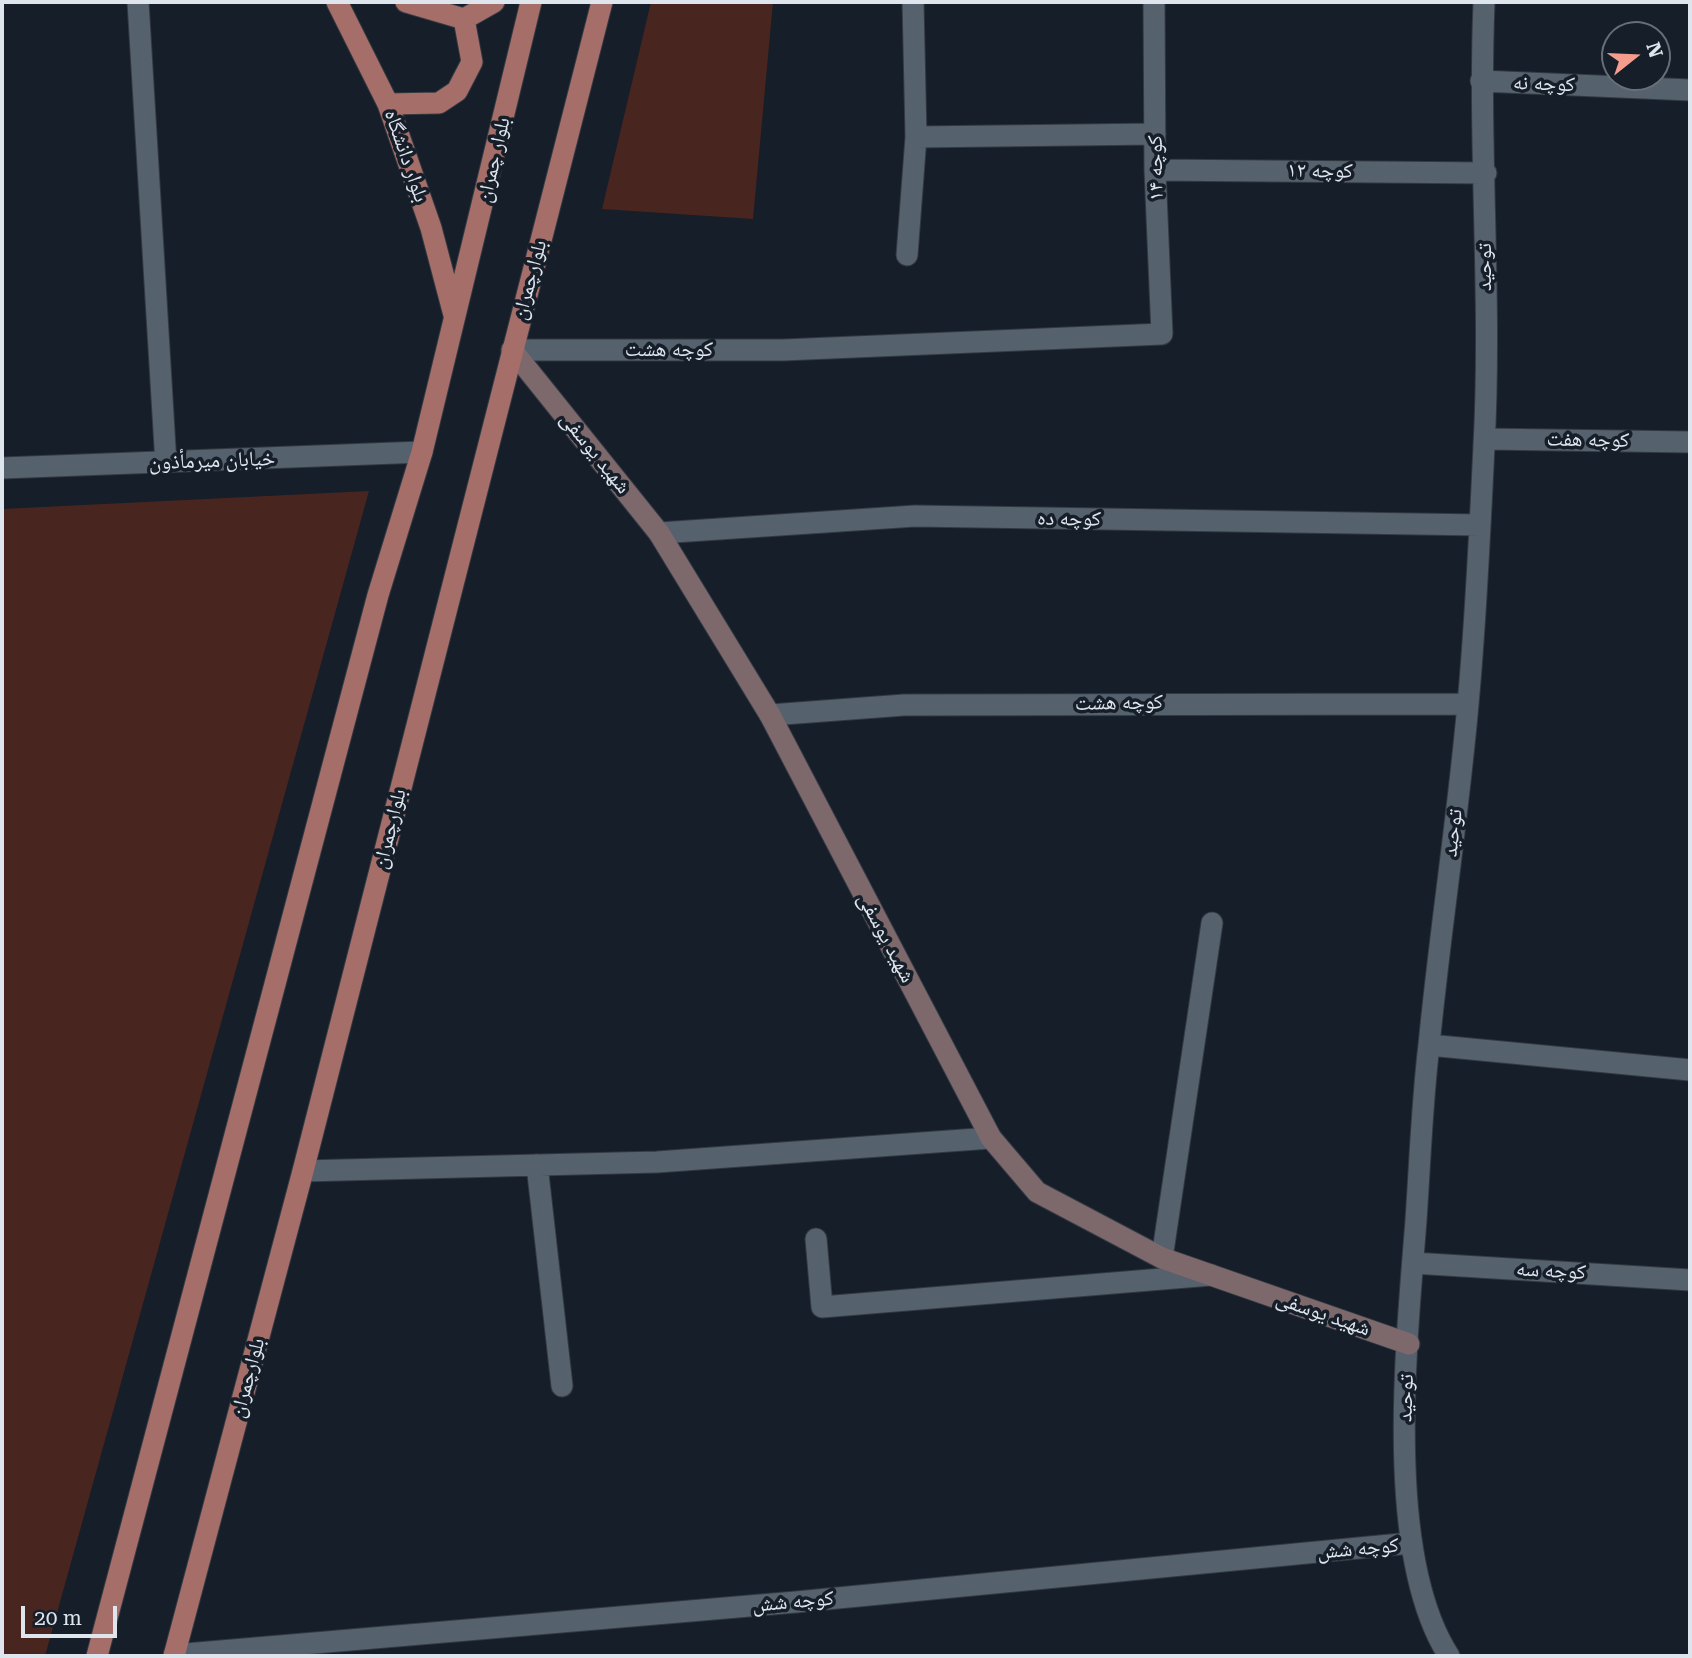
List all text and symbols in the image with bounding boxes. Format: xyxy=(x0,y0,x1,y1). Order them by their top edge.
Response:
north arrow xyxy=(1601,21,1671,91)
text: N xyxy=(1641,39,1668,60)
street label: کوچه نه xyxy=(1513,70,1575,98)
street label: بلوار دانشگاه xyxy=(378,106,434,206)
street label: بلوار چمران xyxy=(472,115,516,205)
street label: کوچه ۱۴ xyxy=(1143,135,1169,201)
street label: کوچه ۱۲ xyxy=(1287,158,1353,184)
street label: بلوارچمران xyxy=(507,237,553,323)
street label: توحید xyxy=(1472,243,1498,291)
street label: کوچه هشت xyxy=(625,337,713,363)
street label: شهید یوسفی xyxy=(554,407,636,499)
street label: کوچه هفت xyxy=(1546,427,1630,453)
street label: خیابان میرمأذون xyxy=(148,446,276,476)
street label: کوچه ده xyxy=(1037,506,1101,532)
street label: کوچه هشت xyxy=(1075,690,1163,716)
street label: بلوارچمران xyxy=(368,786,412,872)
street label: توحید xyxy=(1438,808,1468,858)
street label: شهید یوسفی xyxy=(852,889,920,987)
street label: کوچه سه xyxy=(1515,1257,1587,1285)
street label: شهید یوسفی xyxy=(1273,1286,1373,1342)
street label: بلوارچمران xyxy=(225,1335,271,1421)
street label: توحید xyxy=(1393,1374,1419,1422)
street label: کوچه شش xyxy=(1316,1533,1400,1565)
street label: کوچه شش xyxy=(751,1586,835,1618)
scale bar xyxy=(24,1592,121,1636)
text: 20 m xyxy=(34,1606,82,1630)

